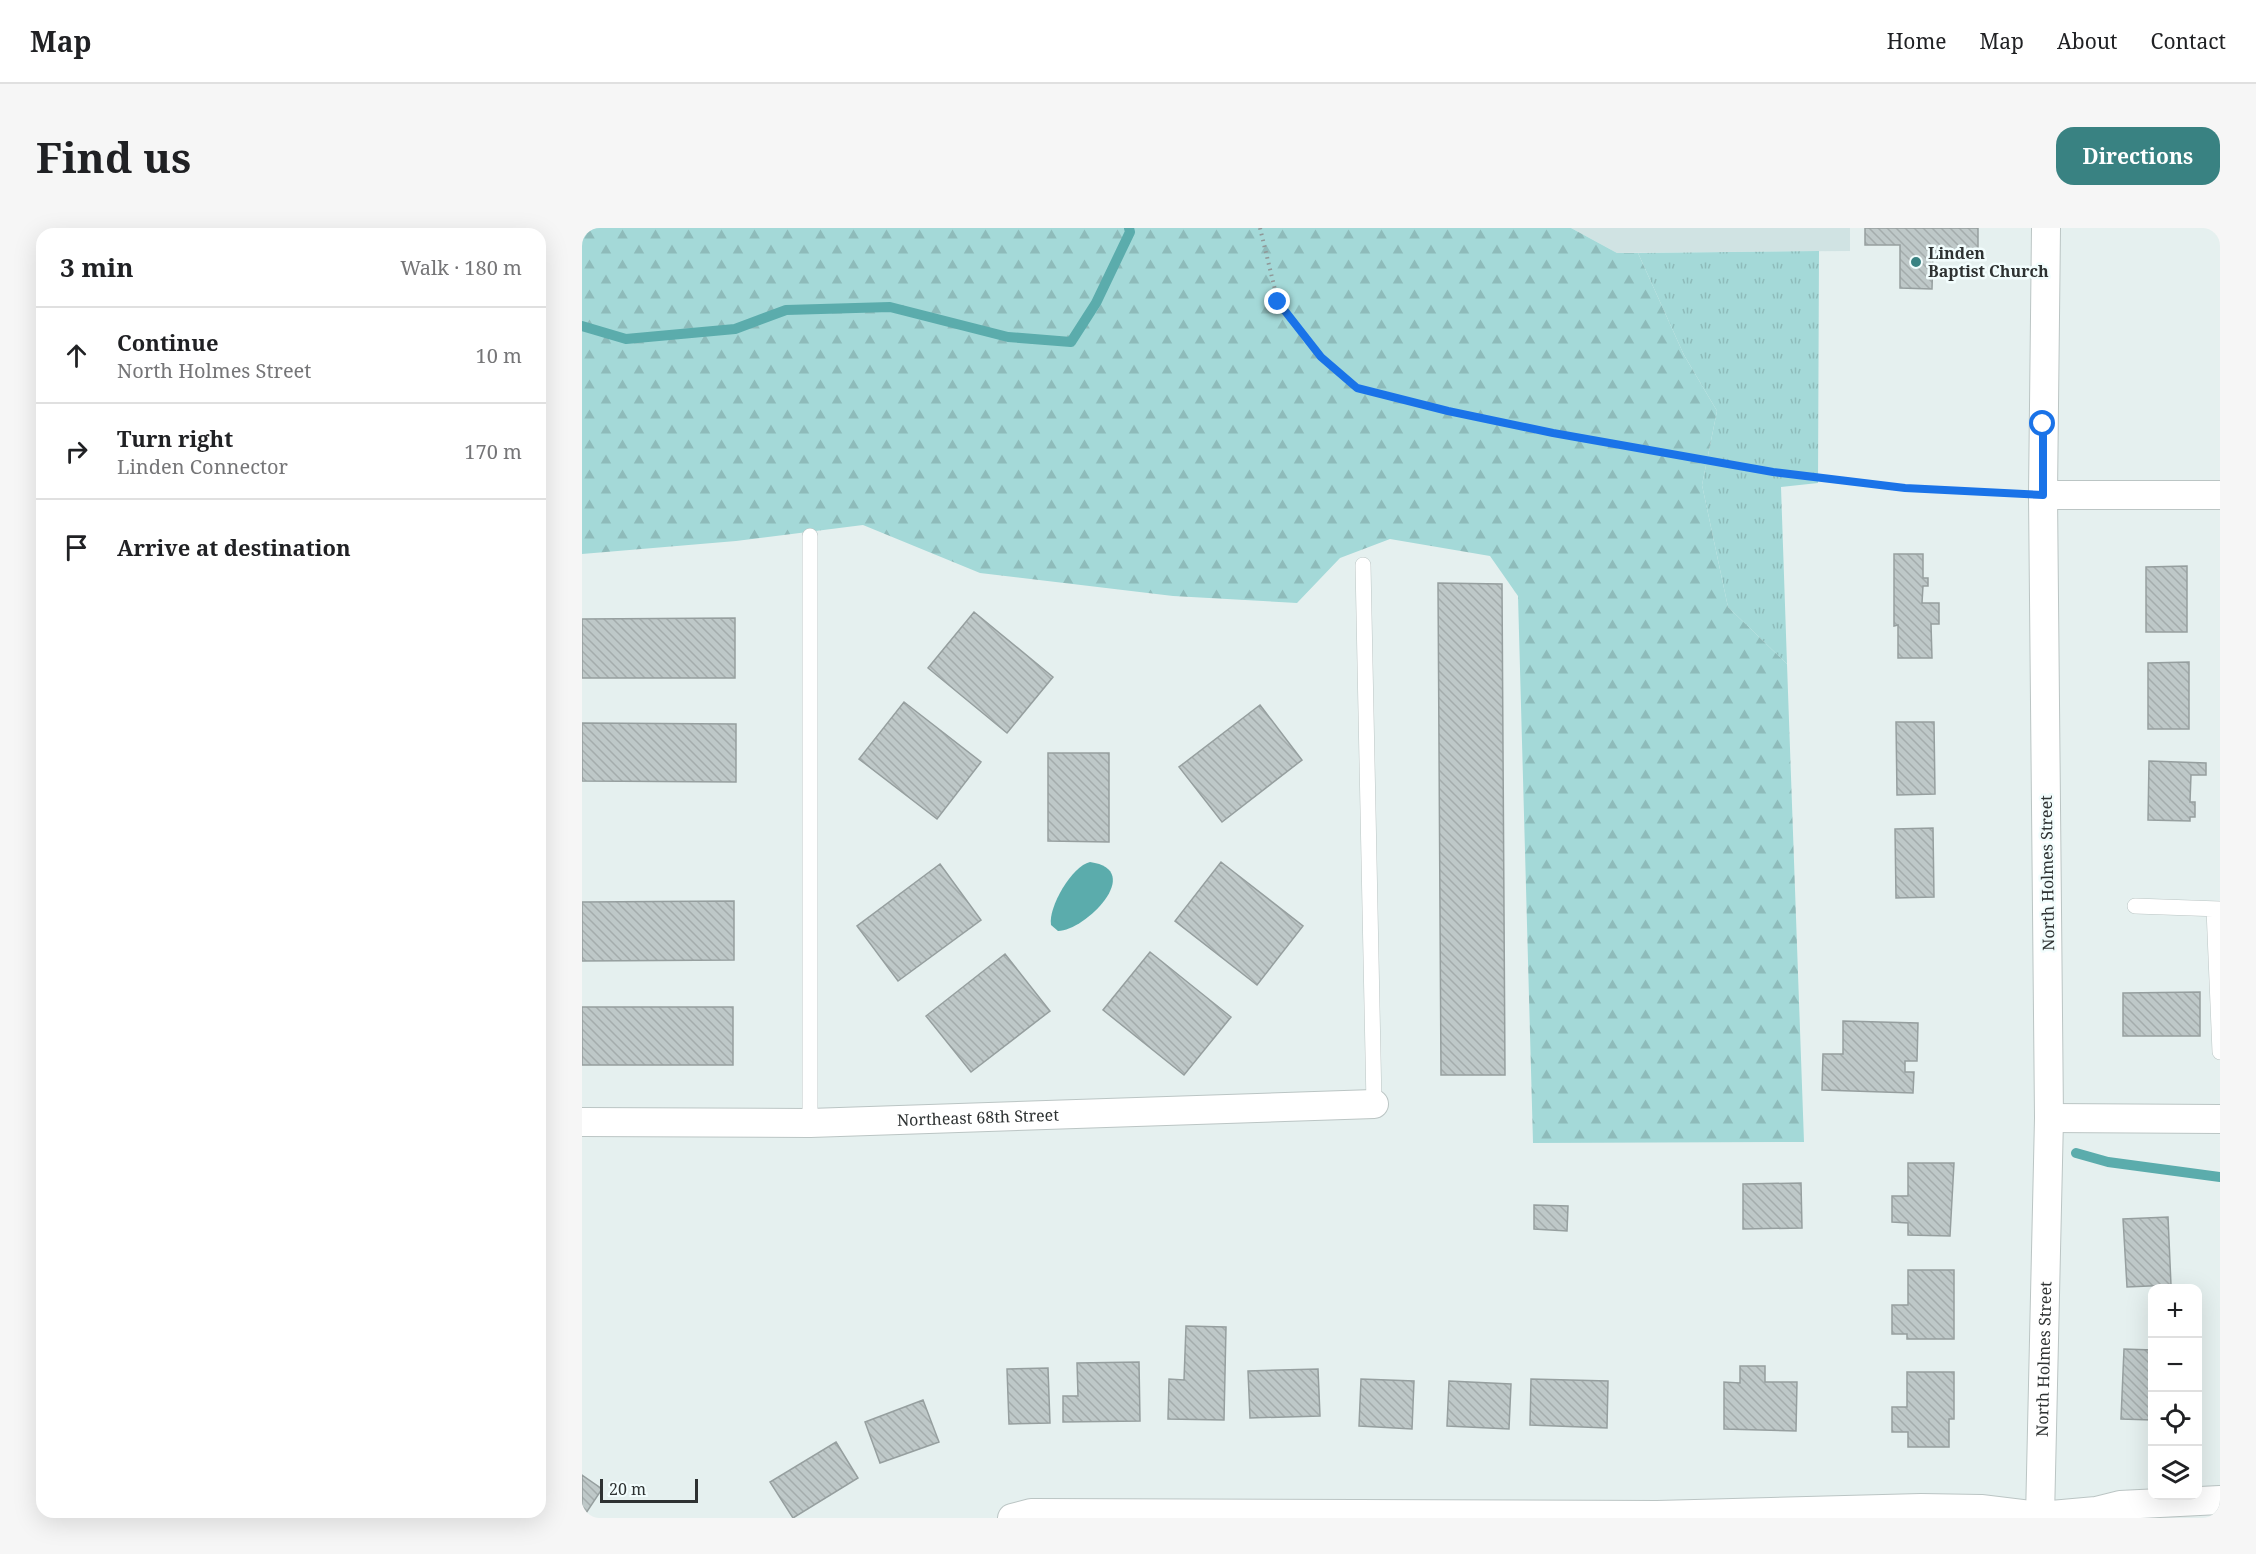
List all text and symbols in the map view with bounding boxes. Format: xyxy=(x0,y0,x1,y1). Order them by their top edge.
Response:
text: Map xyxy=(30,22,92,60)
text: Home xyxy=(1887,27,1947,55)
text: Map xyxy=(1980,27,2024,55)
text: About xyxy=(2057,27,2118,55)
text: Contact xyxy=(2151,27,2226,55)
button: Directions xyxy=(2056,127,2220,185)
text: Find us xyxy=(36,128,191,185)
place label: Linden Baptist Church xyxy=(1928,242,2049,282)
text: 3 min xyxy=(60,249,134,285)
text: Walk · 180 m xyxy=(400,254,522,281)
marker: Linden Baptist Church xyxy=(1909,255,1923,269)
route end xyxy=(1264,288,1290,314)
text: Continue xyxy=(117,327,219,357)
icon: ahead xyxy=(60,339,93,372)
text: 10 m xyxy=(476,342,522,369)
text: North Holmes Street xyxy=(117,357,311,384)
route start xyxy=(2029,410,2055,436)
text: Turn right xyxy=(117,423,233,453)
icon: right xyxy=(60,435,93,468)
text: 170 m xyxy=(464,438,522,465)
text: Linden Connector xyxy=(117,453,288,480)
icon: arrive xyxy=(60,531,93,564)
text: Arrive at destination xyxy=(117,532,351,562)
street label: North Holmes Street xyxy=(2035,795,2059,951)
street label: Northeast 68th Street xyxy=(897,1104,1060,1131)
street label: North Holmes Street xyxy=(2031,1281,2056,1437)
map controls xyxy=(2148,1284,2202,1500)
button: + xyxy=(2148,1284,2202,1338)
button: − xyxy=(2148,1338,2202,1392)
button: locate xyxy=(2148,1392,2202,1446)
button: layers xyxy=(2148,1446,2202,1500)
scale bar xyxy=(600,1476,698,1504)
text: 20 m xyxy=(609,1478,646,1500)

